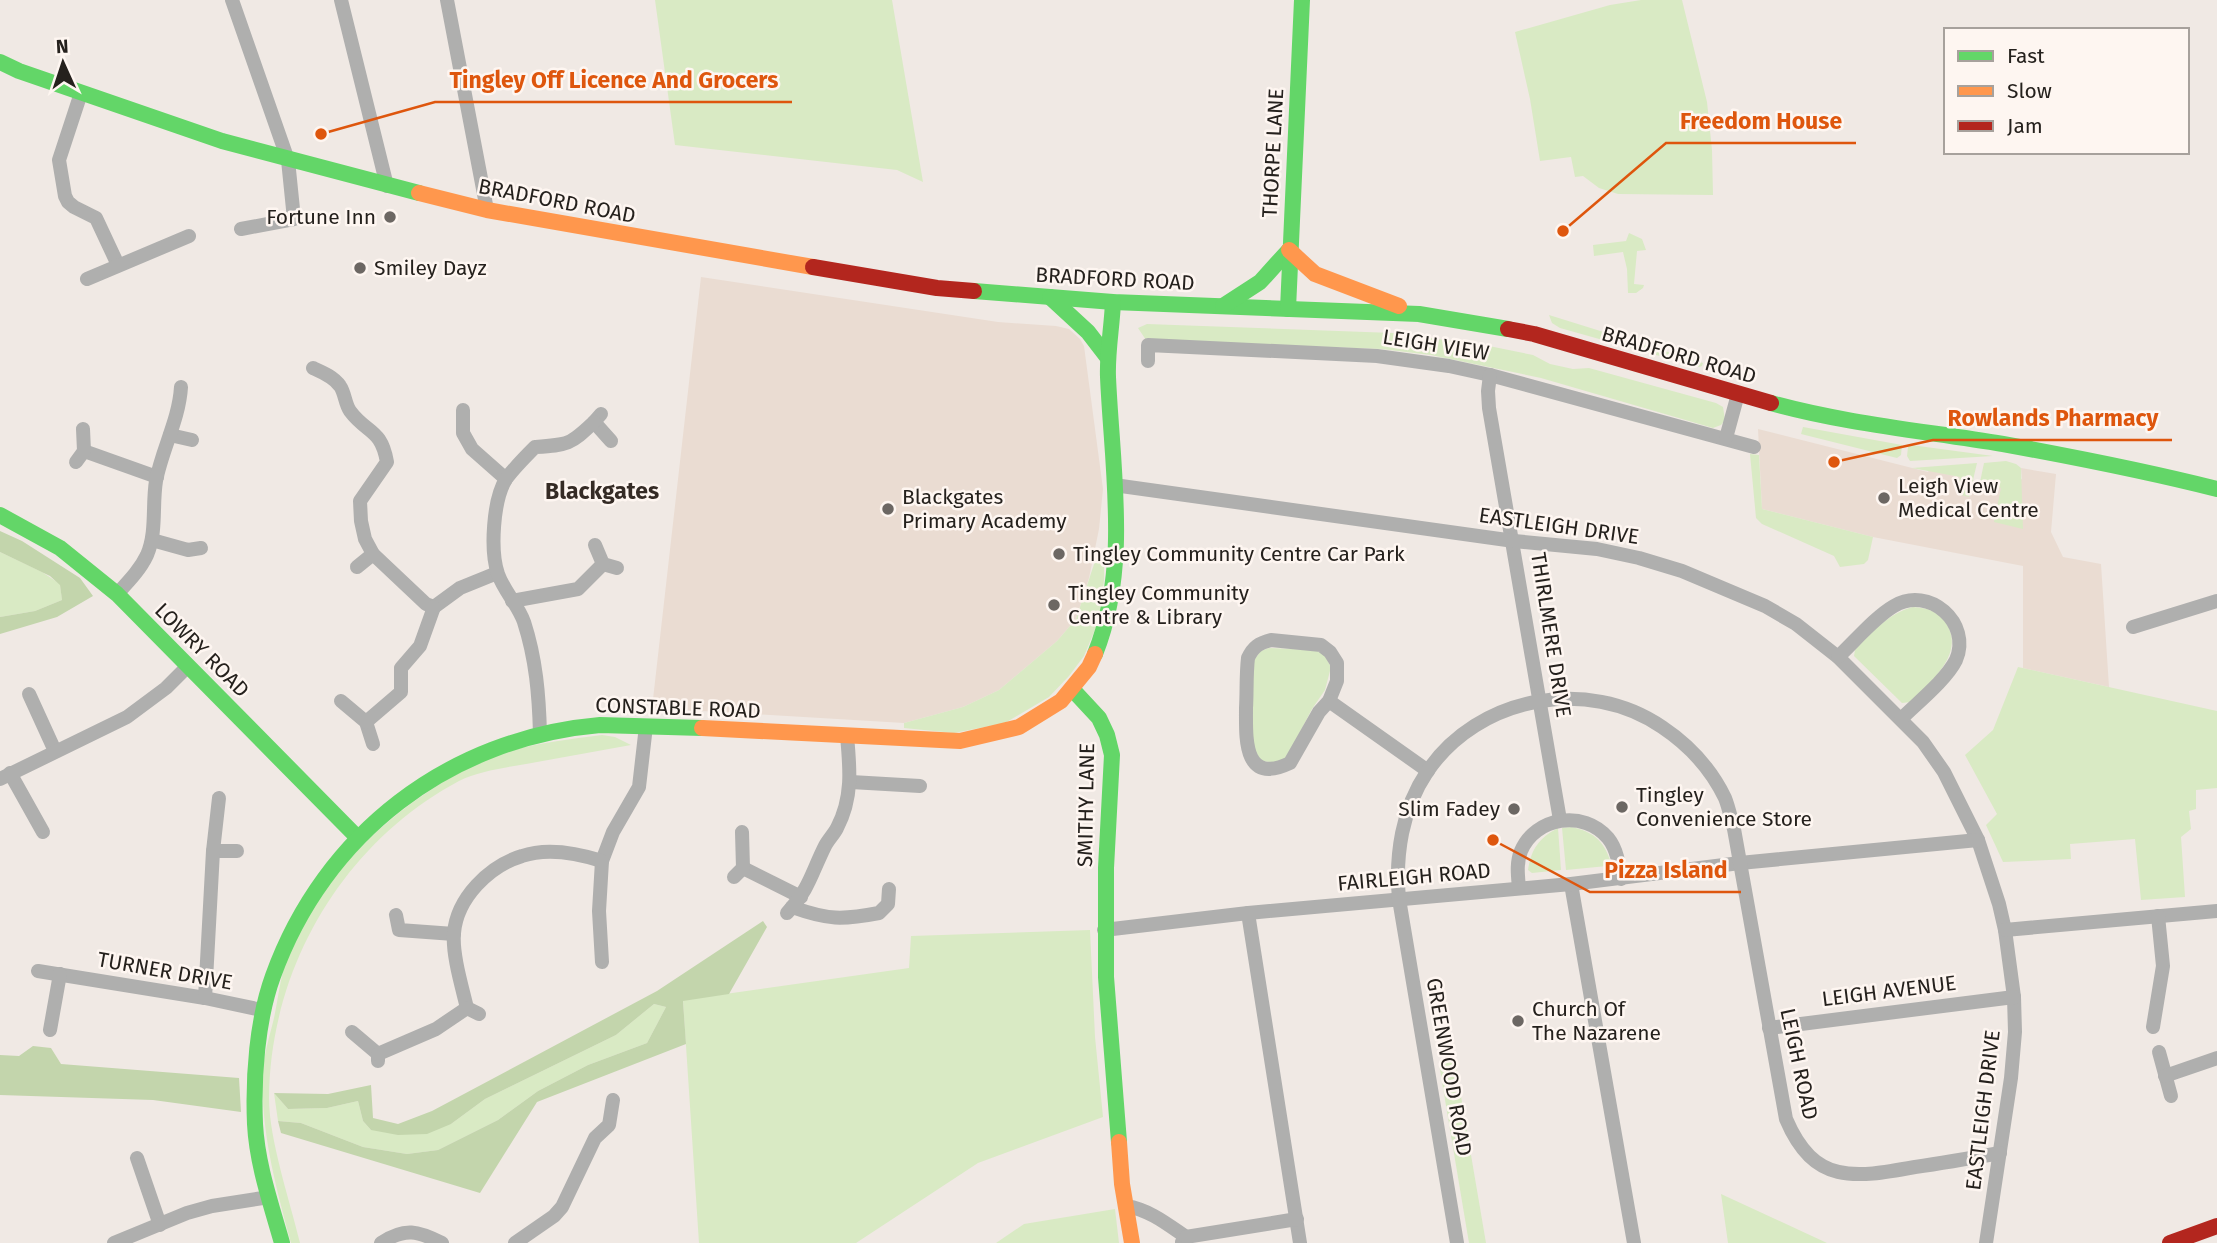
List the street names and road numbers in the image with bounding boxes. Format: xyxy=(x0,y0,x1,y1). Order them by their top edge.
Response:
street label: THORPE LANE xyxy=(1257,88,1289,218)
street label: BRADFORD ROAD xyxy=(476,173,638,229)
street label: BRADFORD ROAD xyxy=(1035,262,1195,296)
street label: BRADFORD ROAD xyxy=(1599,320,1759,390)
street label: LEIGH VIEW xyxy=(1381,324,1491,366)
street label: EASTLEIGH DRIVE xyxy=(1477,502,1641,550)
street label: THIRLMERE DRIVE xyxy=(1525,551,1577,719)
street label: LOWRY ROAD xyxy=(149,597,255,703)
street label: CONSTABLE ROAD xyxy=(595,692,761,724)
street label: SMITHY LANE xyxy=(1072,743,1100,867)
street label: FAIRLEIGH ROAD xyxy=(1336,857,1492,897)
street label: TURNER DRIVE xyxy=(95,946,235,996)
street label: LEIGH AVENUE xyxy=(1820,970,1958,1012)
street label: GREENWOOD ROAD xyxy=(1421,976,1477,1158)
street label: LEIGH ROAD xyxy=(1774,1006,1824,1122)
street label: EASTLEIGH DRIVE xyxy=(1960,1028,2006,1192)

